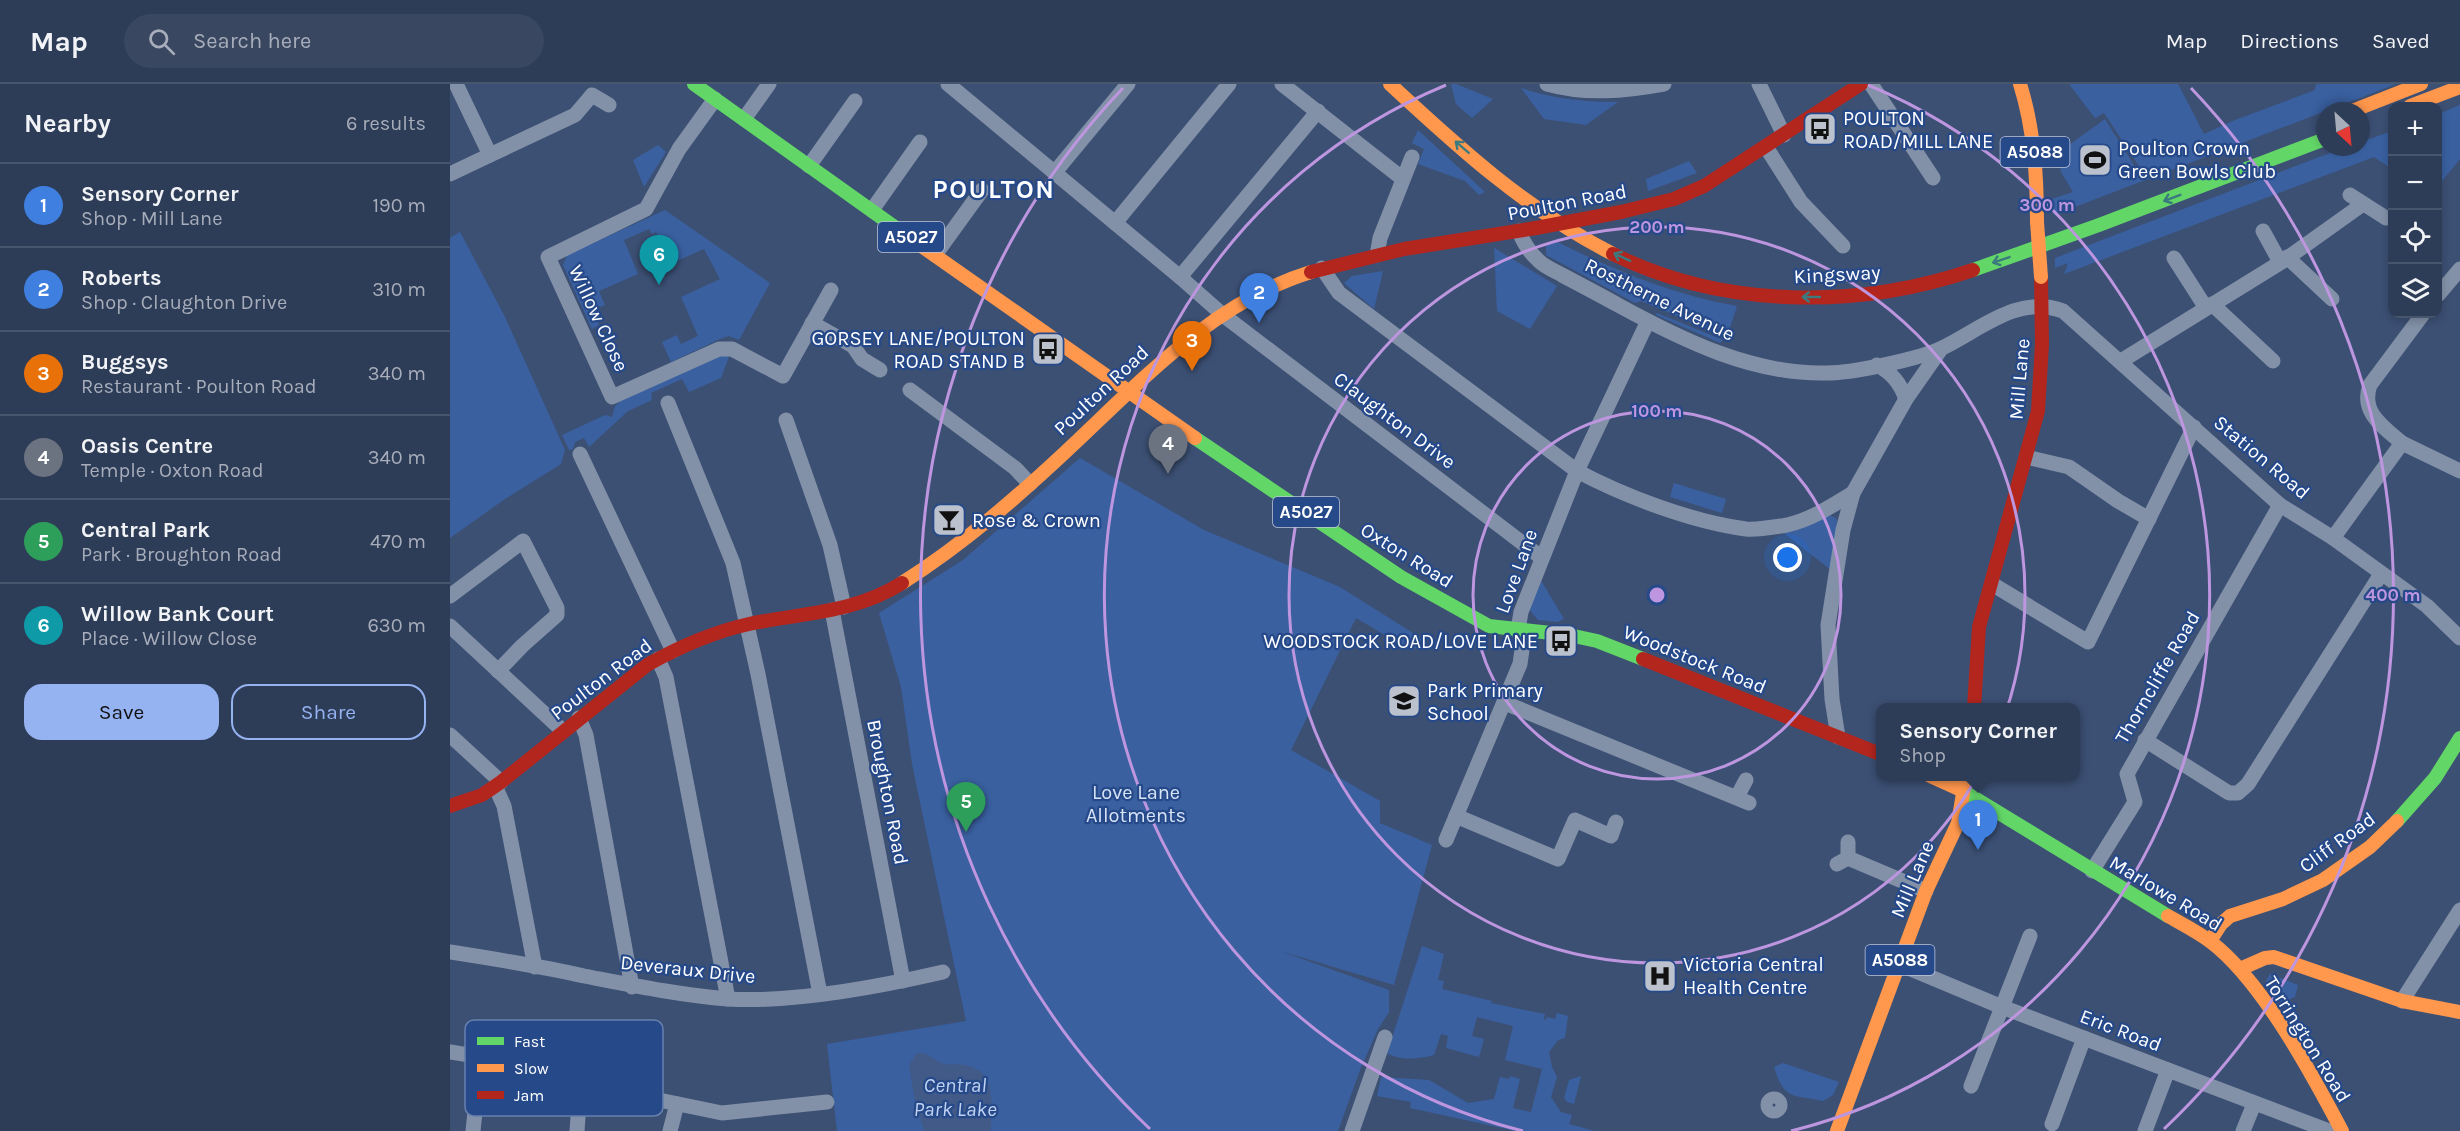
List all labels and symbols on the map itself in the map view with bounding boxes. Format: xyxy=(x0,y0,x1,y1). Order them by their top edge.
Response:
north arrow xyxy=(2316,102,2370,156)
place label: POULTON ROAD/MILL LANE xyxy=(1843,107,1993,153)
bus stop icon: POULTON ROAD/MILL LANE xyxy=(1802,111,1838,147)
road number: A5088 xyxy=(2000,137,2070,167)
place label: Poulton Crown Green Bowls Club xyxy=(2118,137,2276,183)
one-way arrow xyxy=(1455,140,1470,154)
sports icon: Poulton Crown Green Bowls Club xyxy=(2077,142,2113,178)
district label: POULTON xyxy=(933,174,1055,205)
street label: Poulton Road xyxy=(1505,180,1629,225)
one-way arrow xyxy=(2163,193,2182,204)
text: 300 m xyxy=(2019,194,2075,216)
text: 200 m xyxy=(1629,216,1685,238)
road number: A5027 xyxy=(878,222,944,252)
pin: 6 xyxy=(640,236,678,285)
one-way arrow xyxy=(1613,251,1631,263)
street label: Rostherne Avenue xyxy=(1581,253,1738,346)
one-way arrow xyxy=(1992,256,2011,267)
street label: Willow Close xyxy=(564,261,633,375)
street label: Kingsway xyxy=(1793,261,1881,288)
pin: 2 xyxy=(1240,274,1278,323)
one-way arrow xyxy=(1802,291,1822,303)
pin: 3 xyxy=(1172,322,1212,371)
place label: GORSEY LANE/POULTON ROAD STAND B xyxy=(811,327,1025,373)
bus stop icon: GORSEY LANE/POULTON ROAD STAND B xyxy=(1030,331,1066,367)
street label: Mill Lane xyxy=(2004,337,2035,421)
street label: Poulton Road xyxy=(1049,341,1153,440)
street label: Claughton Drive xyxy=(1329,367,1460,474)
text: 100 m xyxy=(1632,400,1682,422)
street label: Station Road xyxy=(2209,411,2314,504)
pin: 4 xyxy=(1148,424,1188,474)
road number: A5027 xyxy=(1273,497,1339,527)
bar icon: Rose & Crown xyxy=(931,502,967,538)
place label: Rose & Crown xyxy=(972,509,1101,532)
street label: Oxton Road xyxy=(1356,518,1457,593)
street label: Love Lane xyxy=(1491,526,1542,616)
your location xyxy=(1773,543,1802,572)
text: 400 m xyxy=(2365,584,2421,606)
centre of rings xyxy=(1647,585,1667,605)
street label: Thorncliffe Road xyxy=(2110,607,2205,747)
street label: Woodstock Road xyxy=(1620,620,1770,699)
bus stop icon: WOODSTOCK ROAD/LOVE LANE xyxy=(1543,623,1579,659)
place label: WOODSTOCK ROAD/LOVE LANE xyxy=(1263,630,1538,653)
street label: Poulton Road xyxy=(546,634,657,725)
place label: Park Primary School xyxy=(1427,679,1543,725)
school or university icon: Park Primary School xyxy=(1386,683,1422,719)
street label: Broughton Road xyxy=(862,718,913,867)
park label: Love Lane Allotments xyxy=(1086,781,1186,827)
pin: 5 xyxy=(946,782,986,832)
pin: 1 xyxy=(1958,800,1997,850)
street label: Cliff Road xyxy=(2295,807,2380,878)
street label: Mill Lane xyxy=(1886,837,1939,921)
street label: Marlowe Road xyxy=(2105,851,2226,936)
road number: A5088 xyxy=(1866,945,1934,975)
street label: Deveraux Drive xyxy=(619,951,757,988)
place label: Victoria Central Health Centre xyxy=(1683,953,1824,999)
hospital icon: Victoria Central Health Centre xyxy=(1642,958,1678,994)
street label: Torrington Road xyxy=(2260,972,2356,1107)
street label: Eric Road xyxy=(2077,1004,2165,1057)
legend xyxy=(465,1020,663,1116)
text: Fast xyxy=(514,1032,545,1051)
text: Slow xyxy=(514,1059,549,1078)
water label: Central Park Lake xyxy=(913,1073,997,1121)
text: Jam xyxy=(514,1086,544,1105)

